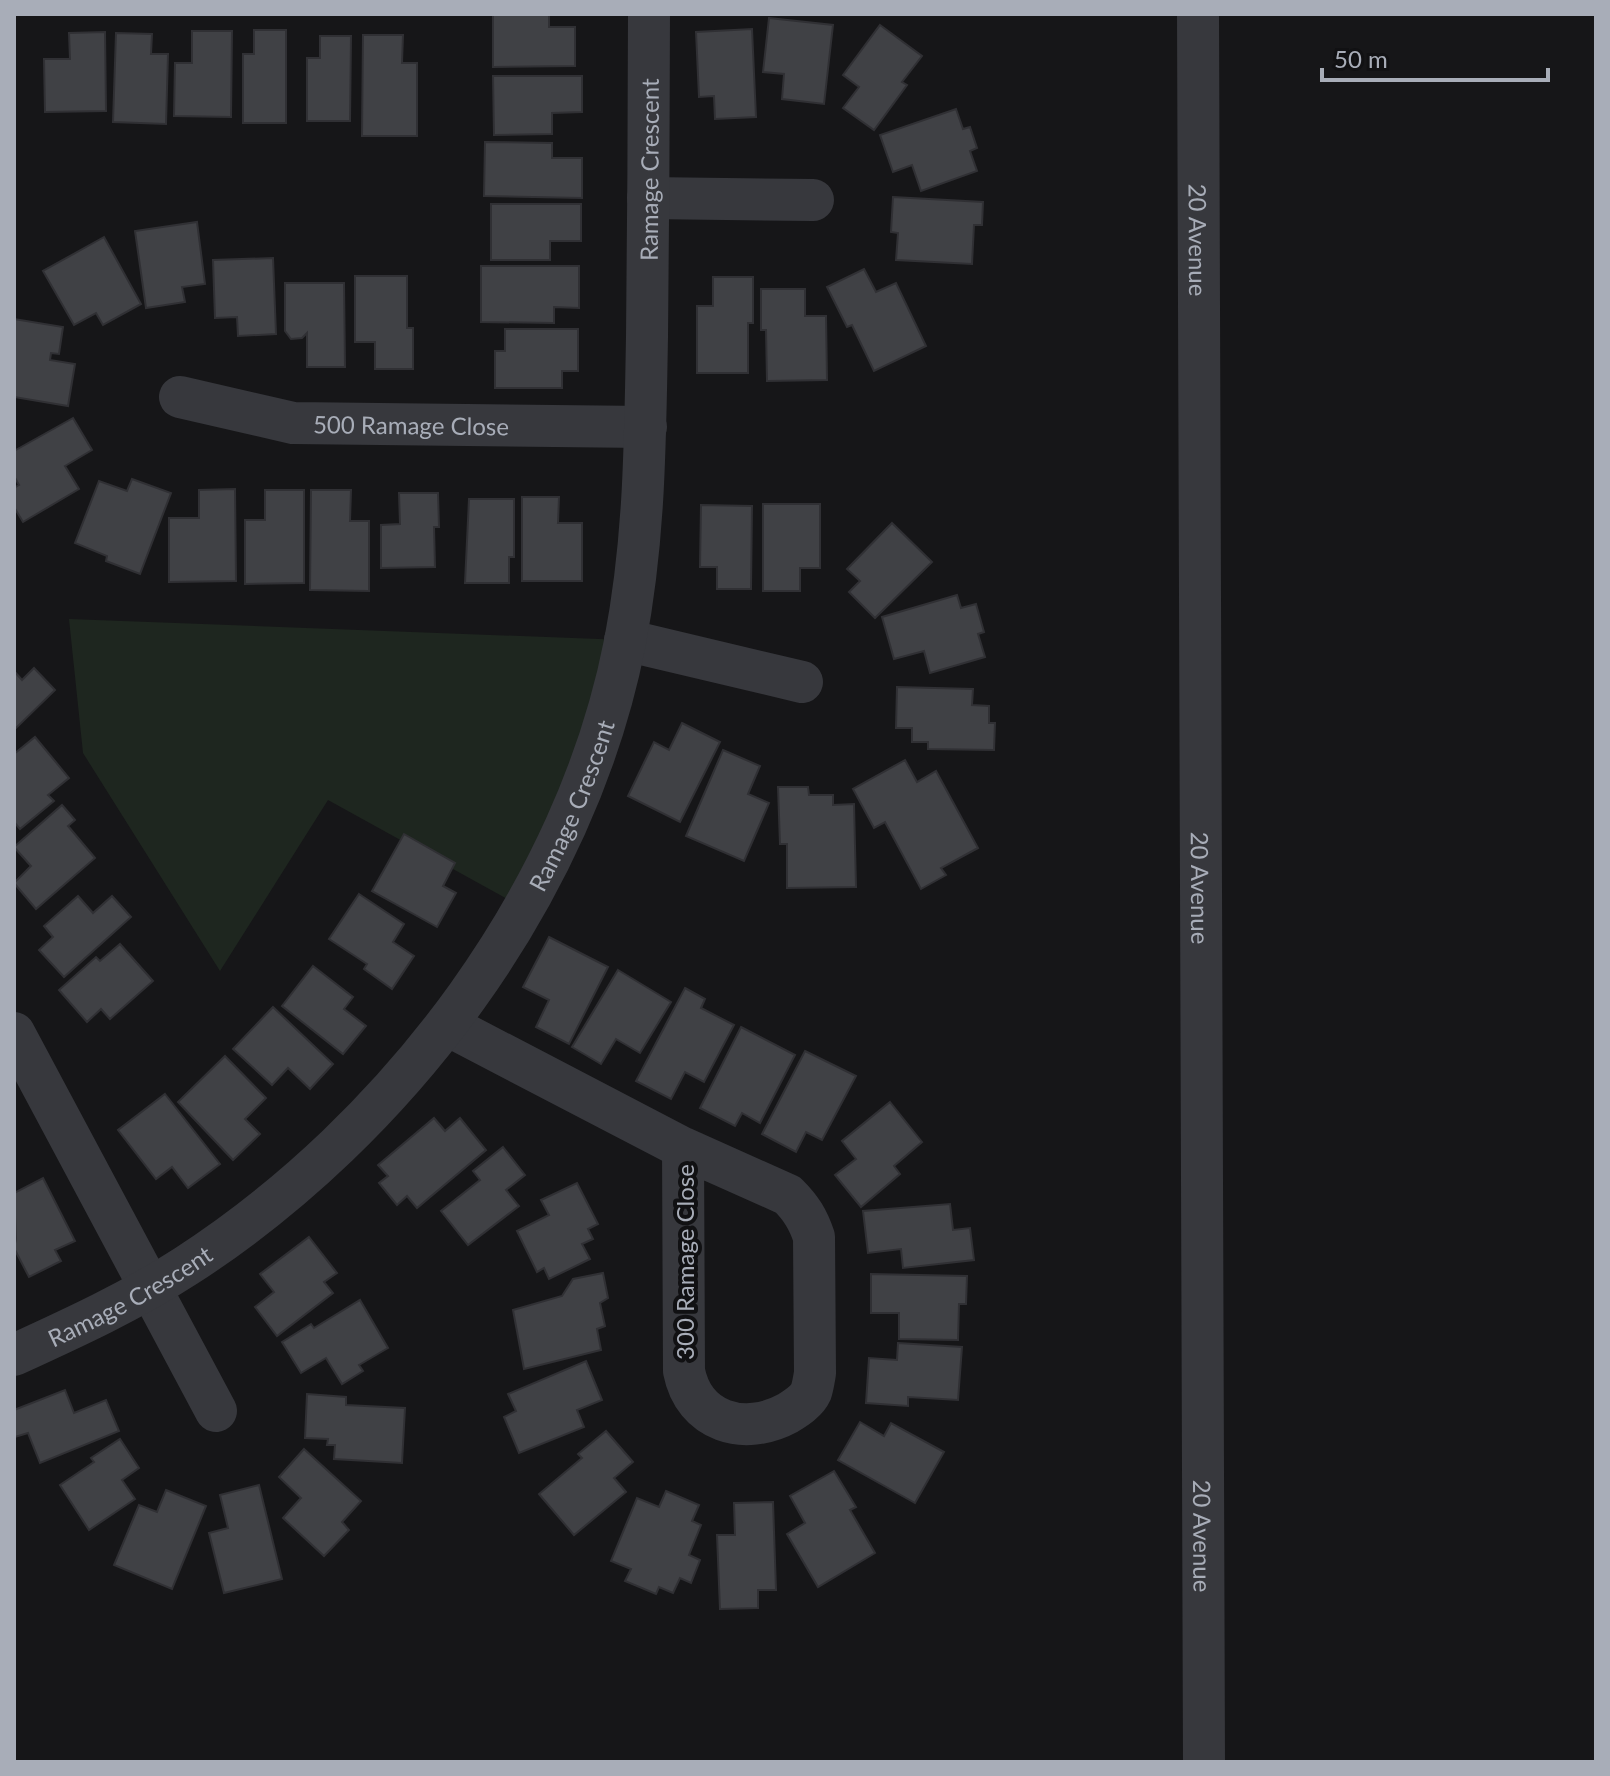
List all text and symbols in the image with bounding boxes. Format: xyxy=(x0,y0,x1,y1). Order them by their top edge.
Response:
scale bar xyxy=(1322,32,1548,82)
text: 50 m xyxy=(1334,44,1388,73)
street label: Ramage Crescent xyxy=(633,78,663,261)
street label: 20 Avenue xyxy=(1184,184,1213,296)
street label: 500 Ramage Close xyxy=(313,409,509,440)
street label: Ramage Crescent xyxy=(522,716,619,896)
street label: 20 Avenue xyxy=(1186,832,1216,944)
street label: 300 Ramage Close xyxy=(670,1164,699,1360)
street label: Ramage Crescent xyxy=(43,1239,217,1352)
street label: 20 Avenue xyxy=(1189,1480,1218,1592)

